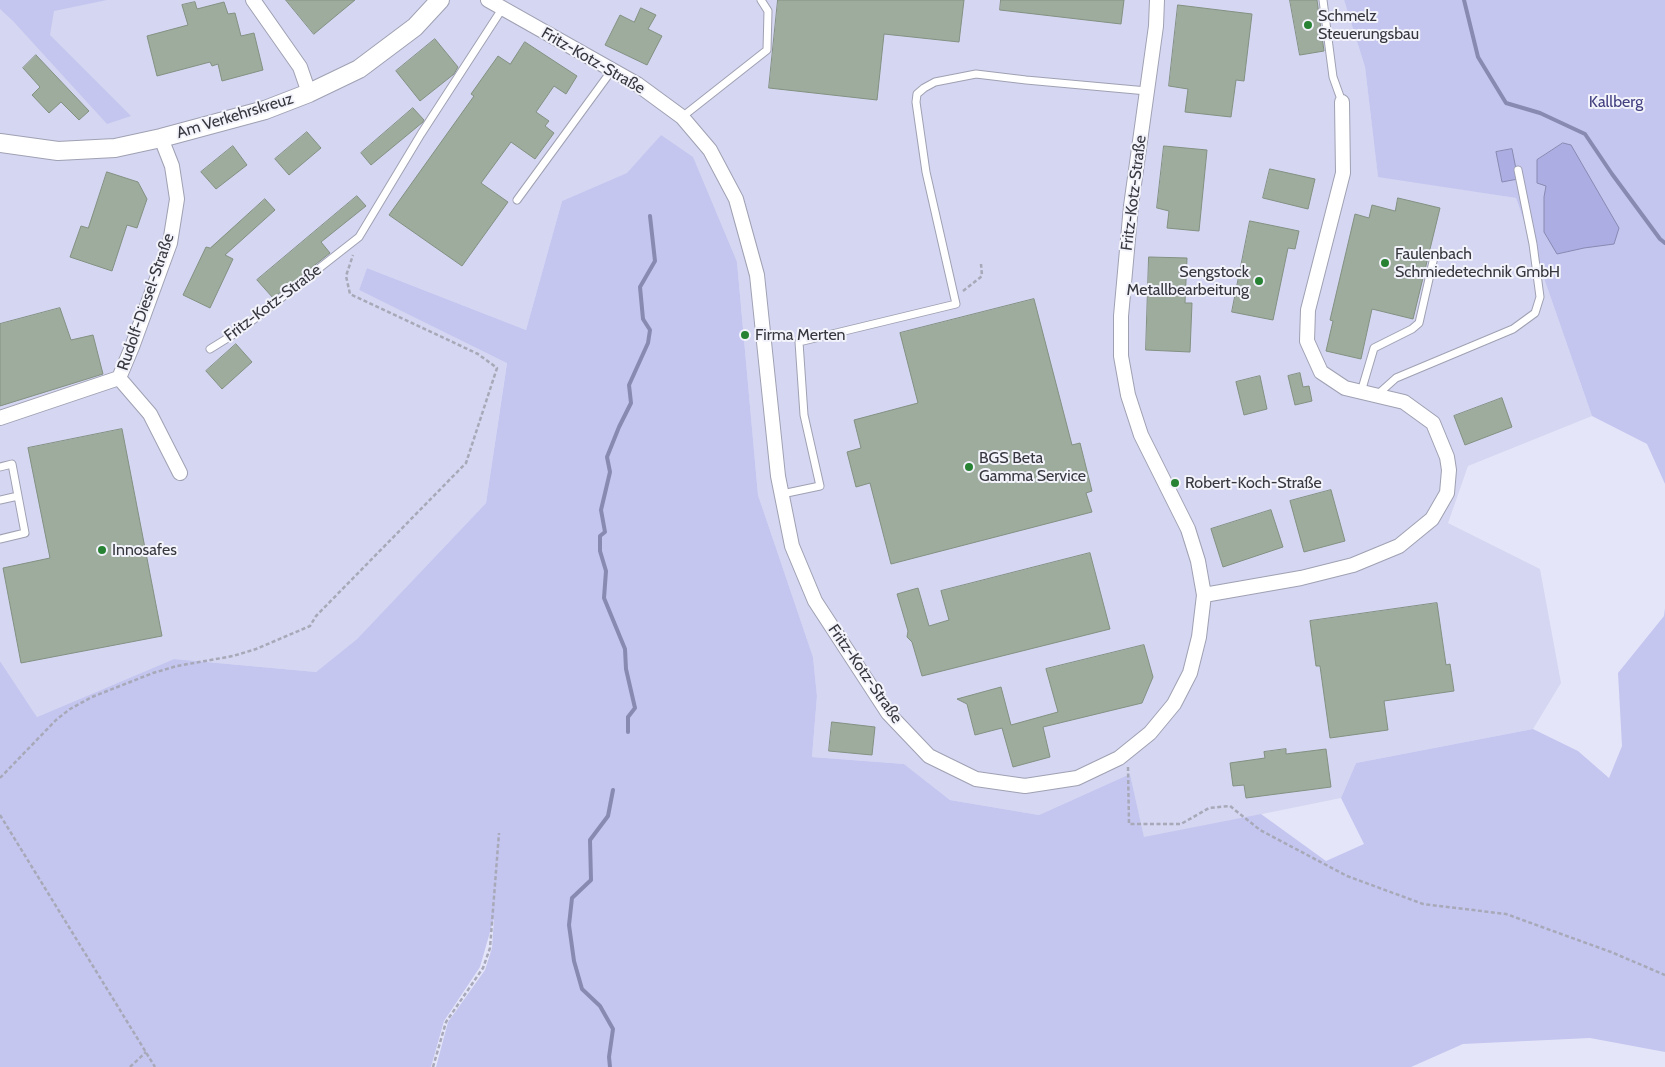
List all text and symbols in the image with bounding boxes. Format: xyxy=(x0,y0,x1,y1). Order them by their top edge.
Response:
place label: Schmelz Steuerungsbau xyxy=(1318,6,1419,44)
marker: Schmelz Steuerungsbau xyxy=(1302,19,1314,31)
street label: Fritz-Kotz-Straße xyxy=(538,24,648,98)
street label: Am Verkehrskreuz xyxy=(174,89,296,143)
park label: Kallberg xyxy=(1589,92,1643,112)
street label: Fritz-Kotz-Straße xyxy=(1117,134,1151,252)
street label: Rudolf-Diesel-Straße xyxy=(114,231,178,373)
place label: Faulenbach Schmiedetechnik GmbH xyxy=(1395,244,1560,282)
marker: Faulenbach Schmiedetechnik GmbH xyxy=(1379,257,1391,269)
street label: Fritz-Kotz-Straße xyxy=(221,260,325,346)
place label: Sengstock Metallbearbeitung xyxy=(1126,262,1249,300)
marker: Sengstock Metallbearbeitung xyxy=(1253,275,1265,287)
place label: Firma Merten xyxy=(755,325,846,345)
marker: Firma Merten xyxy=(739,329,751,341)
place label: BGS Beta Gamma Service xyxy=(979,448,1086,486)
marker: BGS Beta Gamma Service xyxy=(963,461,975,473)
place label: Robert-Koch-Straße xyxy=(1185,473,1322,493)
marker: Robert-Koch-Straße xyxy=(1169,477,1181,489)
place label: Innosafes xyxy=(112,540,177,560)
marker: Innosafes xyxy=(96,544,108,556)
street label: Fritz-Kotz-Straße xyxy=(824,621,906,727)

